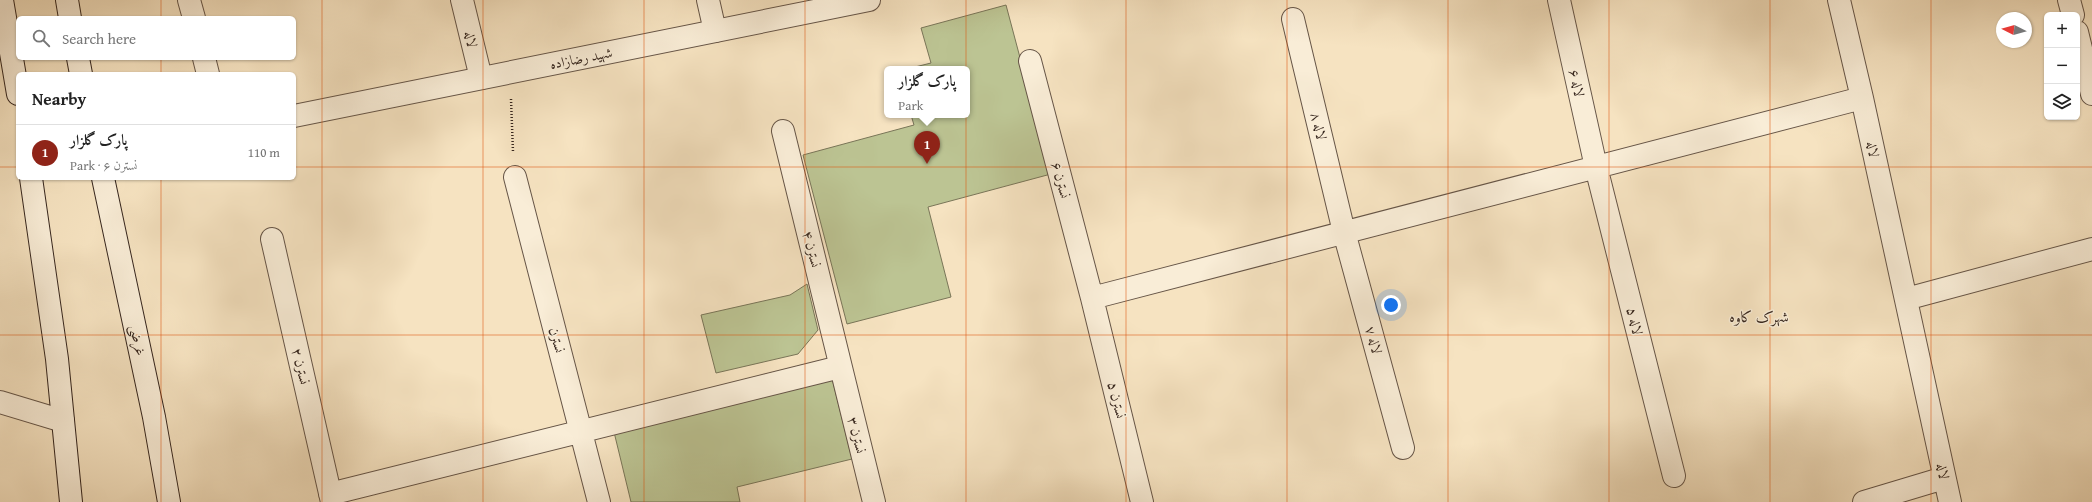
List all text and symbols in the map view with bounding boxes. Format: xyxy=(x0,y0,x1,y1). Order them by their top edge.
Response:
north arrow xyxy=(1996,12,2032,48)
map controls xyxy=(2044,12,2080,120)
button: + xyxy=(2044,12,2080,48)
search box xyxy=(16,16,296,60)
icon: search xyxy=(30,27,52,49)
text: Search here xyxy=(62,28,136,49)
street label: لاله xyxy=(459,29,483,49)
street label: شهید رضازاده xyxy=(548,42,614,74)
button: − xyxy=(2044,48,2080,84)
popup xyxy=(884,66,970,118)
street label: لاله ۶ xyxy=(1564,67,1590,99)
text: پارک گلزار xyxy=(898,70,956,91)
button: layers xyxy=(2044,84,2080,120)
text: Nearby xyxy=(32,86,86,111)
text: Park xyxy=(898,96,923,115)
street label: لاله ۸ xyxy=(1306,110,1332,142)
text: پارک گلزار xyxy=(70,129,127,150)
pin: 1 xyxy=(914,131,940,164)
street label: لاله xyxy=(1861,139,1885,159)
text: 1 xyxy=(42,143,48,162)
text: 110 m xyxy=(248,143,280,162)
text: Park · نسترن ۶ xyxy=(70,156,137,175)
street label: نسترن ۶ xyxy=(1047,160,1075,200)
street label: نسترن ۴ xyxy=(798,229,826,269)
your location xyxy=(1381,295,1401,315)
street label: لاله ۵ xyxy=(1622,305,1648,337)
district label: شهرک کاوه xyxy=(1729,306,1789,327)
street label: غرضی xyxy=(125,323,151,357)
street label: لاله ۷ xyxy=(1361,324,1387,356)
street label: نسترن xyxy=(544,325,570,355)
street label: نسترن ۲ xyxy=(287,346,315,386)
street label: نسترن ۵ xyxy=(1103,380,1131,420)
street label: نسترن ۳ xyxy=(843,415,871,455)
street label: لاله xyxy=(1931,461,1955,481)

